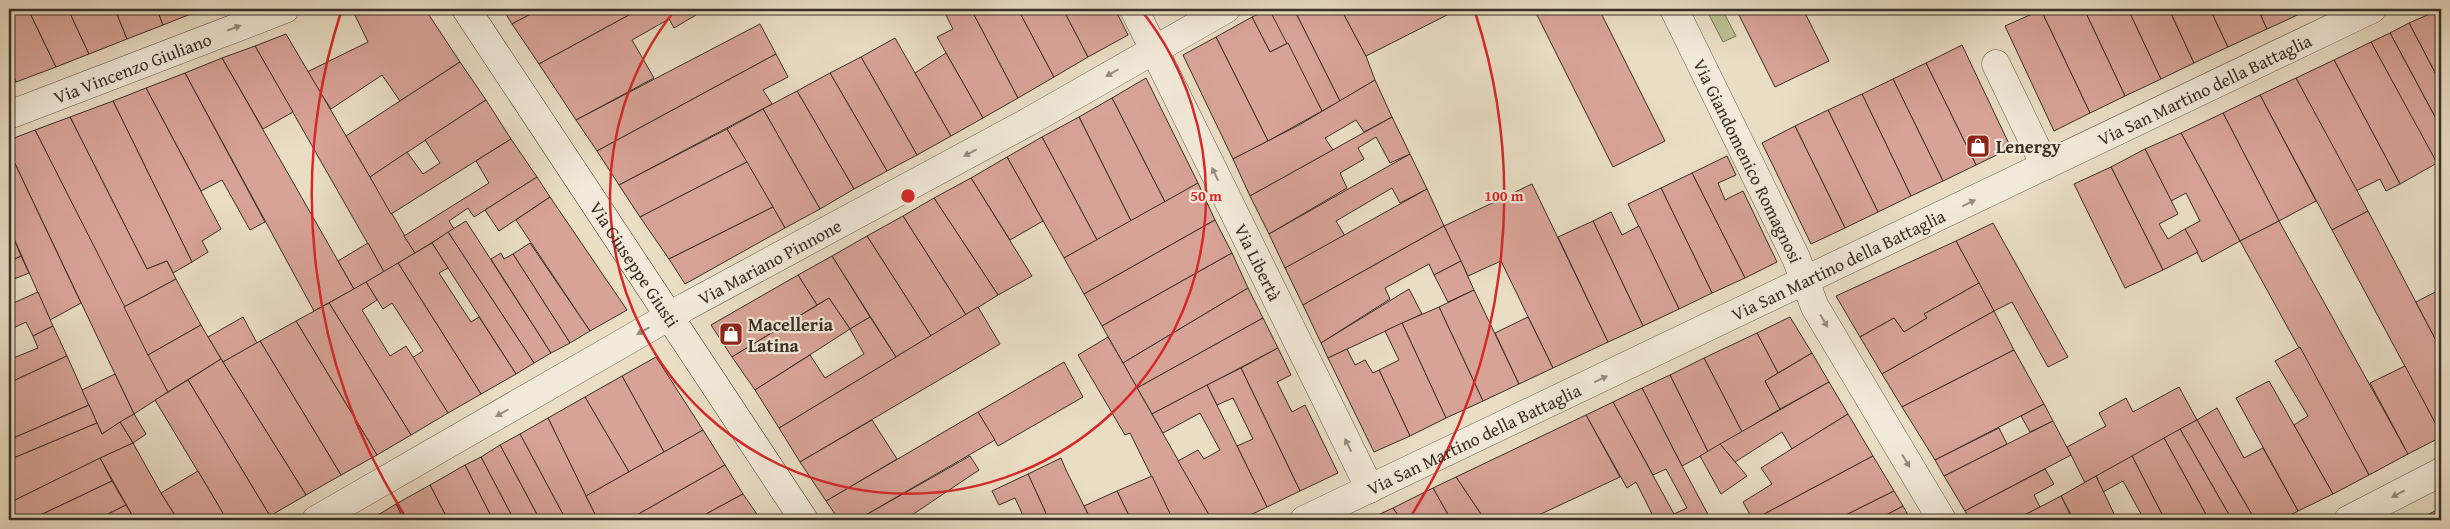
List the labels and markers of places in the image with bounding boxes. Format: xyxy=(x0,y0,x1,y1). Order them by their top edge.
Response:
shop icon: Lenergy xyxy=(1965,133,1991,159)
place label: Lenergy xyxy=(1996,133,2061,160)
centre of rings xyxy=(899,187,917,205)
place label: Macelleria Latina xyxy=(748,311,834,359)
shop icon: Macelleria Latina xyxy=(718,321,744,347)

